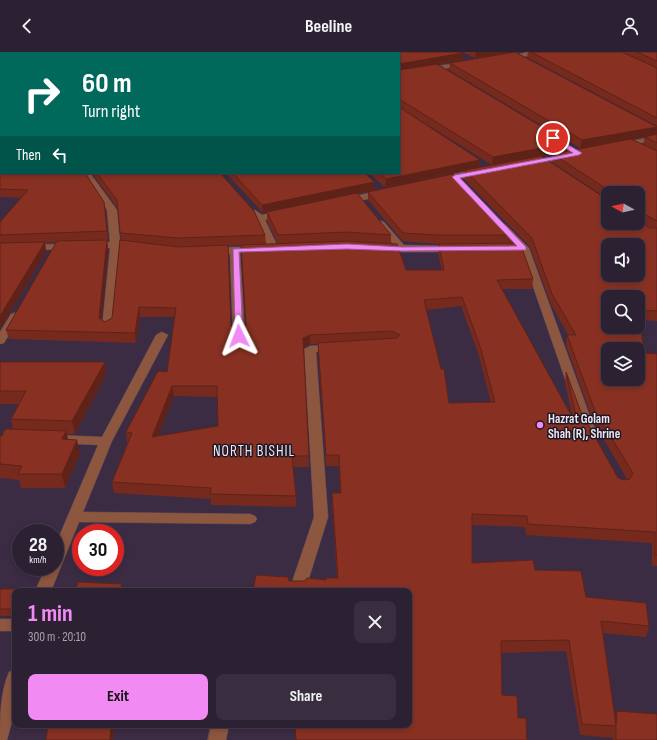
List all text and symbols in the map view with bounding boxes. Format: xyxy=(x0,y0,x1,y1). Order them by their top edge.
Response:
icon: back xyxy=(16,15,38,37)
icon: person xyxy=(619,15,641,37)
text: Beeline xyxy=(305,16,352,37)
text: 60 m xyxy=(82,67,131,100)
icon: right xyxy=(16,68,68,120)
text: Turn right xyxy=(82,101,140,122)
pin xyxy=(536,121,570,155)
icon: arrive xyxy=(542,127,564,149)
icon: left xyxy=(49,144,71,166)
text: Then xyxy=(16,146,41,165)
north arrow xyxy=(601,186,645,230)
map controls xyxy=(601,186,645,386)
button: sound xyxy=(601,238,645,282)
button: search xyxy=(601,290,645,334)
position arrow xyxy=(218,315,260,357)
button: layers xyxy=(601,342,645,386)
place label: Hazrat Golam Shah (R), Shrine xyxy=(548,411,621,442)
marker: Hazrat Golam Shah (R), Shrine xyxy=(535,420,545,430)
district label: NORTH BISHIL xyxy=(213,442,295,461)
speed limit sign: 30 xyxy=(72,524,124,576)
text: 28 xyxy=(29,533,47,557)
text: km/h xyxy=(29,554,47,566)
text: 1 min xyxy=(28,599,73,628)
button: close xyxy=(354,601,396,643)
text: 300 m · 20:10 xyxy=(28,629,86,645)
button: Exit xyxy=(28,674,208,720)
button: Share xyxy=(216,674,396,720)

